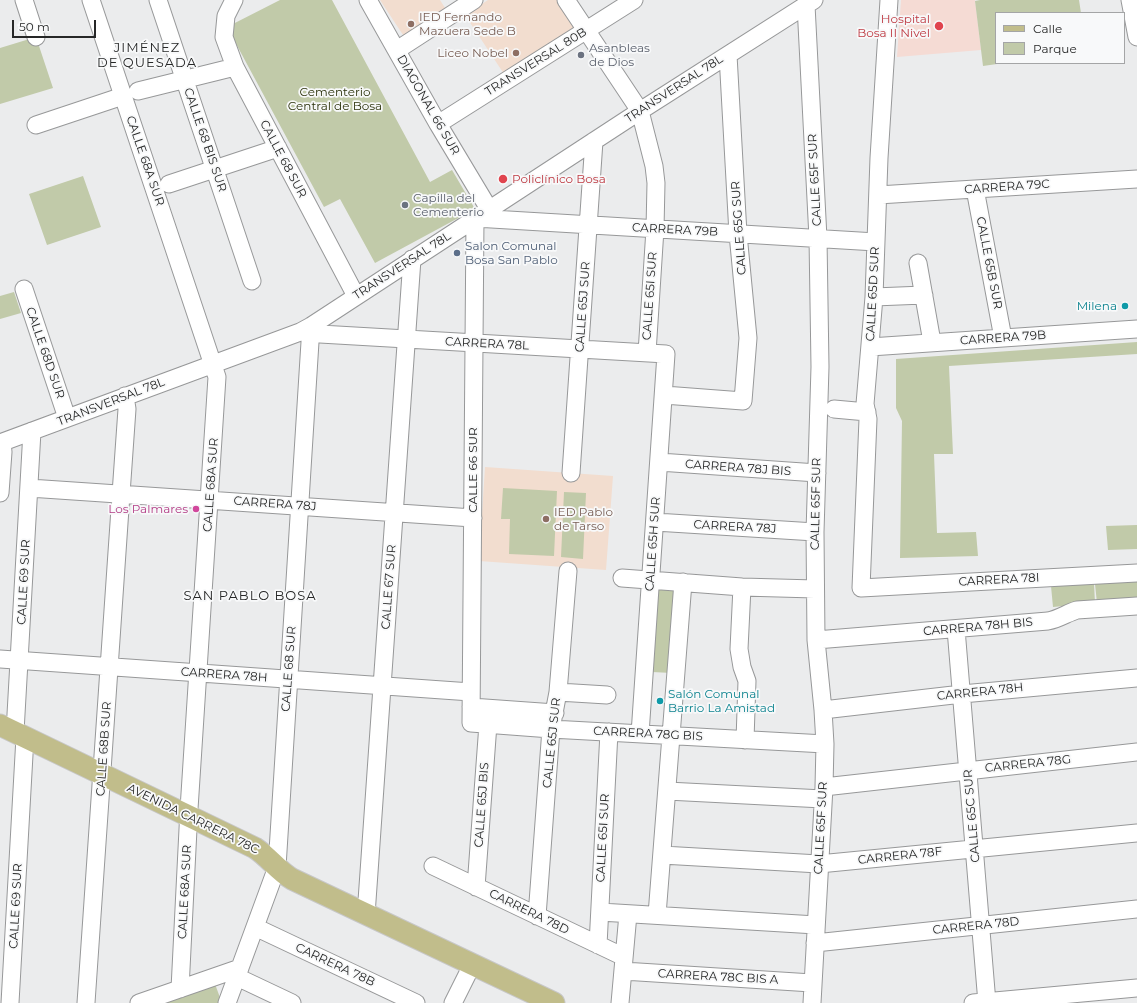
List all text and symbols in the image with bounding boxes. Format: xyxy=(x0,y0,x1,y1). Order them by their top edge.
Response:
place label: IED Fernando Mazuera Sede B xyxy=(419,10,516,38)
scale bar xyxy=(14,12,98,38)
place label: Hospital Bosa II Nivel xyxy=(857,12,930,40)
legend xyxy=(995,12,1125,64)
text: 50 m xyxy=(19,19,50,34)
marker: IED Fernando Mazuera Sede B xyxy=(406,19,416,29)
marker: Hospital Bosa II Nivel xyxy=(933,20,945,32)
text: Calle xyxy=(1033,21,1062,36)
street label: TRANSVERSAL 80B xyxy=(483,25,589,99)
district label: JIMÉNEZ DE QUESADA xyxy=(97,40,197,71)
place label: Asanbleas de Dios xyxy=(589,41,650,69)
text: Parque xyxy=(1033,41,1077,56)
place label: Liceo Nobel xyxy=(437,46,508,60)
marker: Liceo Nobel xyxy=(511,48,521,58)
marker: Asanbleas de Dios xyxy=(576,50,586,60)
street label: DIAGONAL 66 SUR xyxy=(393,52,463,158)
street label: TRANSVERSAL 78L xyxy=(622,52,726,126)
park label: Cementerio Central de Bosa xyxy=(288,85,382,113)
street label: CALLE 68 BIS SUR xyxy=(180,86,230,194)
street label: CALLE 68A SUR xyxy=(123,114,167,208)
street label: CALLE 68 SUR xyxy=(256,118,310,200)
street label: CALLE 65F SUR xyxy=(805,133,825,227)
place label: Policlínico Bosa xyxy=(512,172,606,186)
marker: Policlínico Bosa xyxy=(497,173,509,185)
street label: CARRERA 79C xyxy=(964,177,1050,197)
street label: CALLE 65G SUR xyxy=(729,180,749,276)
place label: Capilla del Cementerio xyxy=(413,191,484,219)
marker: Capilla del Cementerio xyxy=(400,200,410,210)
street label: CALLE 65B SUR xyxy=(973,215,1005,311)
street label: CARRERA 79B xyxy=(632,221,718,239)
street label: TRANSVERSAL 78L xyxy=(350,229,454,303)
place label: Salon Comunal Bosa San Pablo xyxy=(465,239,558,267)
street label: CALLE 65D SUR xyxy=(863,246,883,342)
marker: Salon Comunal Bosa San Pablo xyxy=(452,248,462,258)
street label: CALLE 65I SUR xyxy=(640,251,660,341)
street label: CALLE 65J SUR xyxy=(573,261,593,353)
place label: Milena xyxy=(1077,299,1117,313)
marker: Milena xyxy=(1120,301,1130,311)
street label: CALLE 68D SUR xyxy=(23,305,67,401)
street label: CARRERA 79B xyxy=(960,328,1046,348)
street label: CARRERA 78L xyxy=(445,335,529,353)
street label: TRANSVERSAL 78L xyxy=(55,375,167,429)
street label: CALLE 66 SUR xyxy=(466,427,480,513)
street label: CALLE 68A SUR xyxy=(201,437,221,533)
street label: CARRERA 78J BIS xyxy=(684,457,792,479)
street label: CALLE 65F SUR xyxy=(808,458,824,550)
street label: CARRERA 78J xyxy=(233,494,317,514)
street label: CALLE 65H SUR xyxy=(643,496,663,592)
place label: Los Palmares xyxy=(108,502,188,516)
marker: Los Palmares xyxy=(191,504,201,514)
place label: IED Pablo de Tarso xyxy=(554,505,613,533)
marker: IED Pablo de Tarso xyxy=(541,514,551,524)
street label: CARRERA 78J xyxy=(693,518,777,536)
street label: CALLE 69 SUR xyxy=(15,539,33,625)
street label: CALLE 67 SUR xyxy=(379,544,399,630)
street label: CARRERA 78I xyxy=(958,571,1040,589)
district label: SAN PABLO BOSA xyxy=(184,588,316,604)
street label: CARRERA 78H BIS xyxy=(923,615,1033,639)
street label: CALLE 68 SUR xyxy=(279,626,299,712)
street label: CARRERA 78H xyxy=(180,665,268,685)
street label: CARRERA 78H xyxy=(936,680,1024,704)
place label: Salón Comunal Barrio La Amistad xyxy=(668,687,775,715)
marker: Salón Comunal Barrio La Amistad xyxy=(655,696,665,706)
street label: CALLE 65J SUR xyxy=(540,697,564,789)
street label: CALLE 68B SUR xyxy=(94,701,114,797)
street label: CARRERA 78G BIS xyxy=(593,724,703,744)
street label: CARRERA 78G xyxy=(984,752,1072,776)
street label: CALLE 65J BIS xyxy=(472,762,492,848)
street label: CALLE 65C SUR xyxy=(961,769,983,863)
street label: AVENIDA CARRERA 78C xyxy=(125,781,261,857)
street label: CALLE 65F SUR xyxy=(811,781,831,875)
street label: CALLE 65I SUR xyxy=(593,793,613,883)
street label: CALLE 68A SUR xyxy=(175,844,195,940)
street label: CARRERA 78F xyxy=(857,844,943,868)
street label: CALLE 69 SUR xyxy=(7,863,25,949)
street label: CARRERA 78D xyxy=(487,886,571,938)
street label: CARRERA 78D xyxy=(932,914,1020,938)
street label: CARRERA 78B xyxy=(293,940,377,990)
street label: CARRERA 78C BIS A xyxy=(657,967,779,987)

